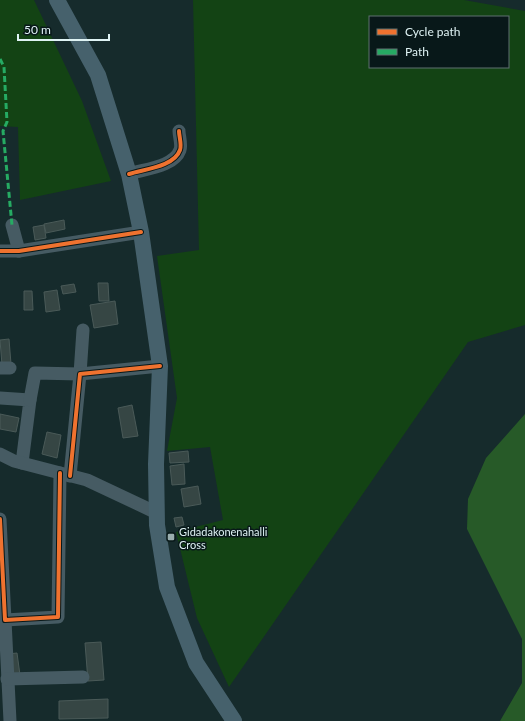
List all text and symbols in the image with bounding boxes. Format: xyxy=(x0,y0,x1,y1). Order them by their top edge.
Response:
scale bar xyxy=(18,16,109,42)
legend xyxy=(369,16,509,68)
text: 50 m xyxy=(24,22,51,37)
text: Cycle path xyxy=(405,24,460,39)
text: Path xyxy=(405,44,429,59)
place label: Gidadakonenahalli Cross xyxy=(179,525,268,551)
marker: Gidadakonenahalli Cross xyxy=(166,532,176,542)

